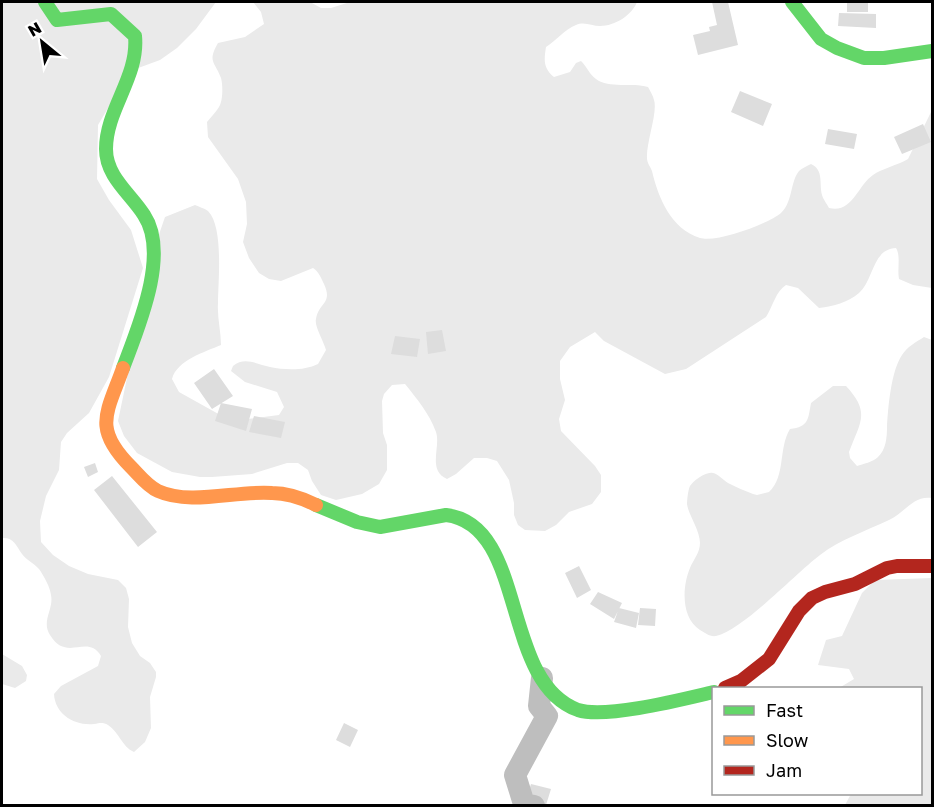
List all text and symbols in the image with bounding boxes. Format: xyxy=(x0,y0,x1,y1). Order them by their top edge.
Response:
north arrow xyxy=(12,12,72,72)
text: N xyxy=(24,17,45,41)
legend xyxy=(712,687,922,795)
text: Fast xyxy=(766,699,803,721)
text: Slow xyxy=(766,729,809,751)
text: Jam xyxy=(766,759,802,781)

